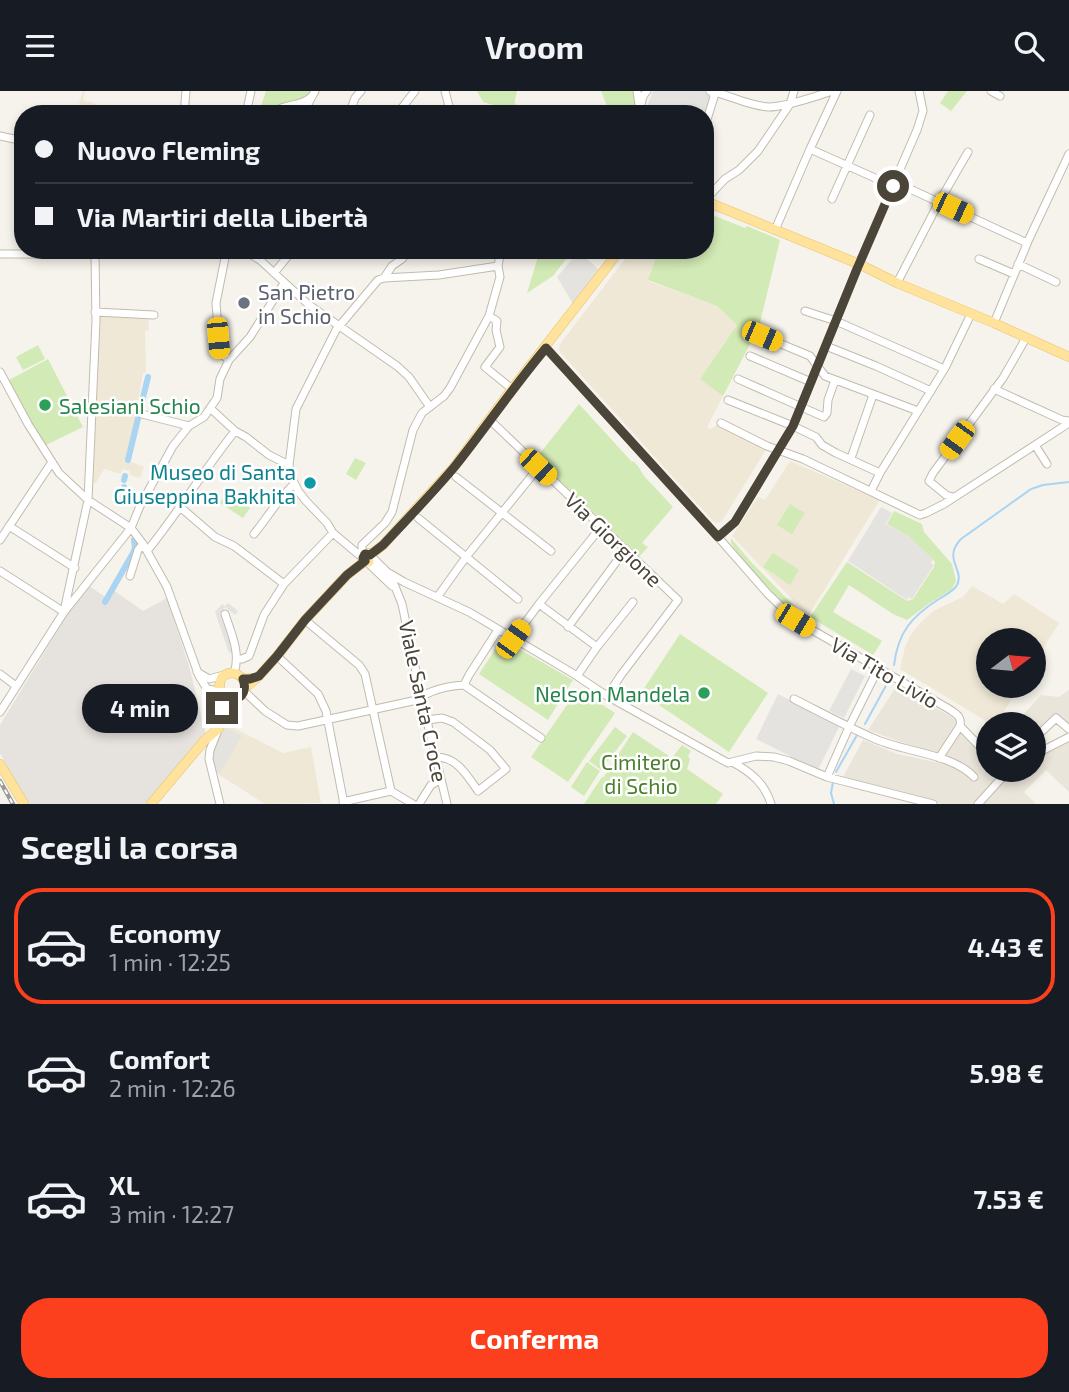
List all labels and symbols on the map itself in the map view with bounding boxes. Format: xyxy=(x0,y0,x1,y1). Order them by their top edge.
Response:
route start xyxy=(877,170,909,202)
car xyxy=(930,190,977,226)
place label: San Pietro in Schio xyxy=(258,279,355,328)
marker: San Pietro in Schio xyxy=(236,295,252,311)
car xyxy=(206,316,231,360)
car xyxy=(739,318,786,354)
place label: Salesiani Schio xyxy=(59,393,201,418)
marker: Salesiani Schio xyxy=(37,397,53,413)
car xyxy=(937,417,978,463)
car xyxy=(516,445,561,489)
place label: Museo di Santa Giuseppina Bakhita xyxy=(114,459,296,508)
marker: Museo di Santa Giuseppina Bakhita xyxy=(302,475,318,491)
street label: Via Giorgione xyxy=(560,487,668,591)
car xyxy=(772,600,819,640)
car xyxy=(493,616,534,662)
street label: Viale Santa Croce xyxy=(395,618,453,784)
north arrow xyxy=(976,628,1046,698)
street label: Via Tito Livio xyxy=(827,631,943,713)
place label: Nelson Mandela xyxy=(535,681,690,706)
callout: 4 min xyxy=(82,683,198,733)
marker: Nelson Mandela xyxy=(696,685,712,701)
route end xyxy=(206,692,238,724)
park label: Cimitero di Schio xyxy=(601,749,681,798)

